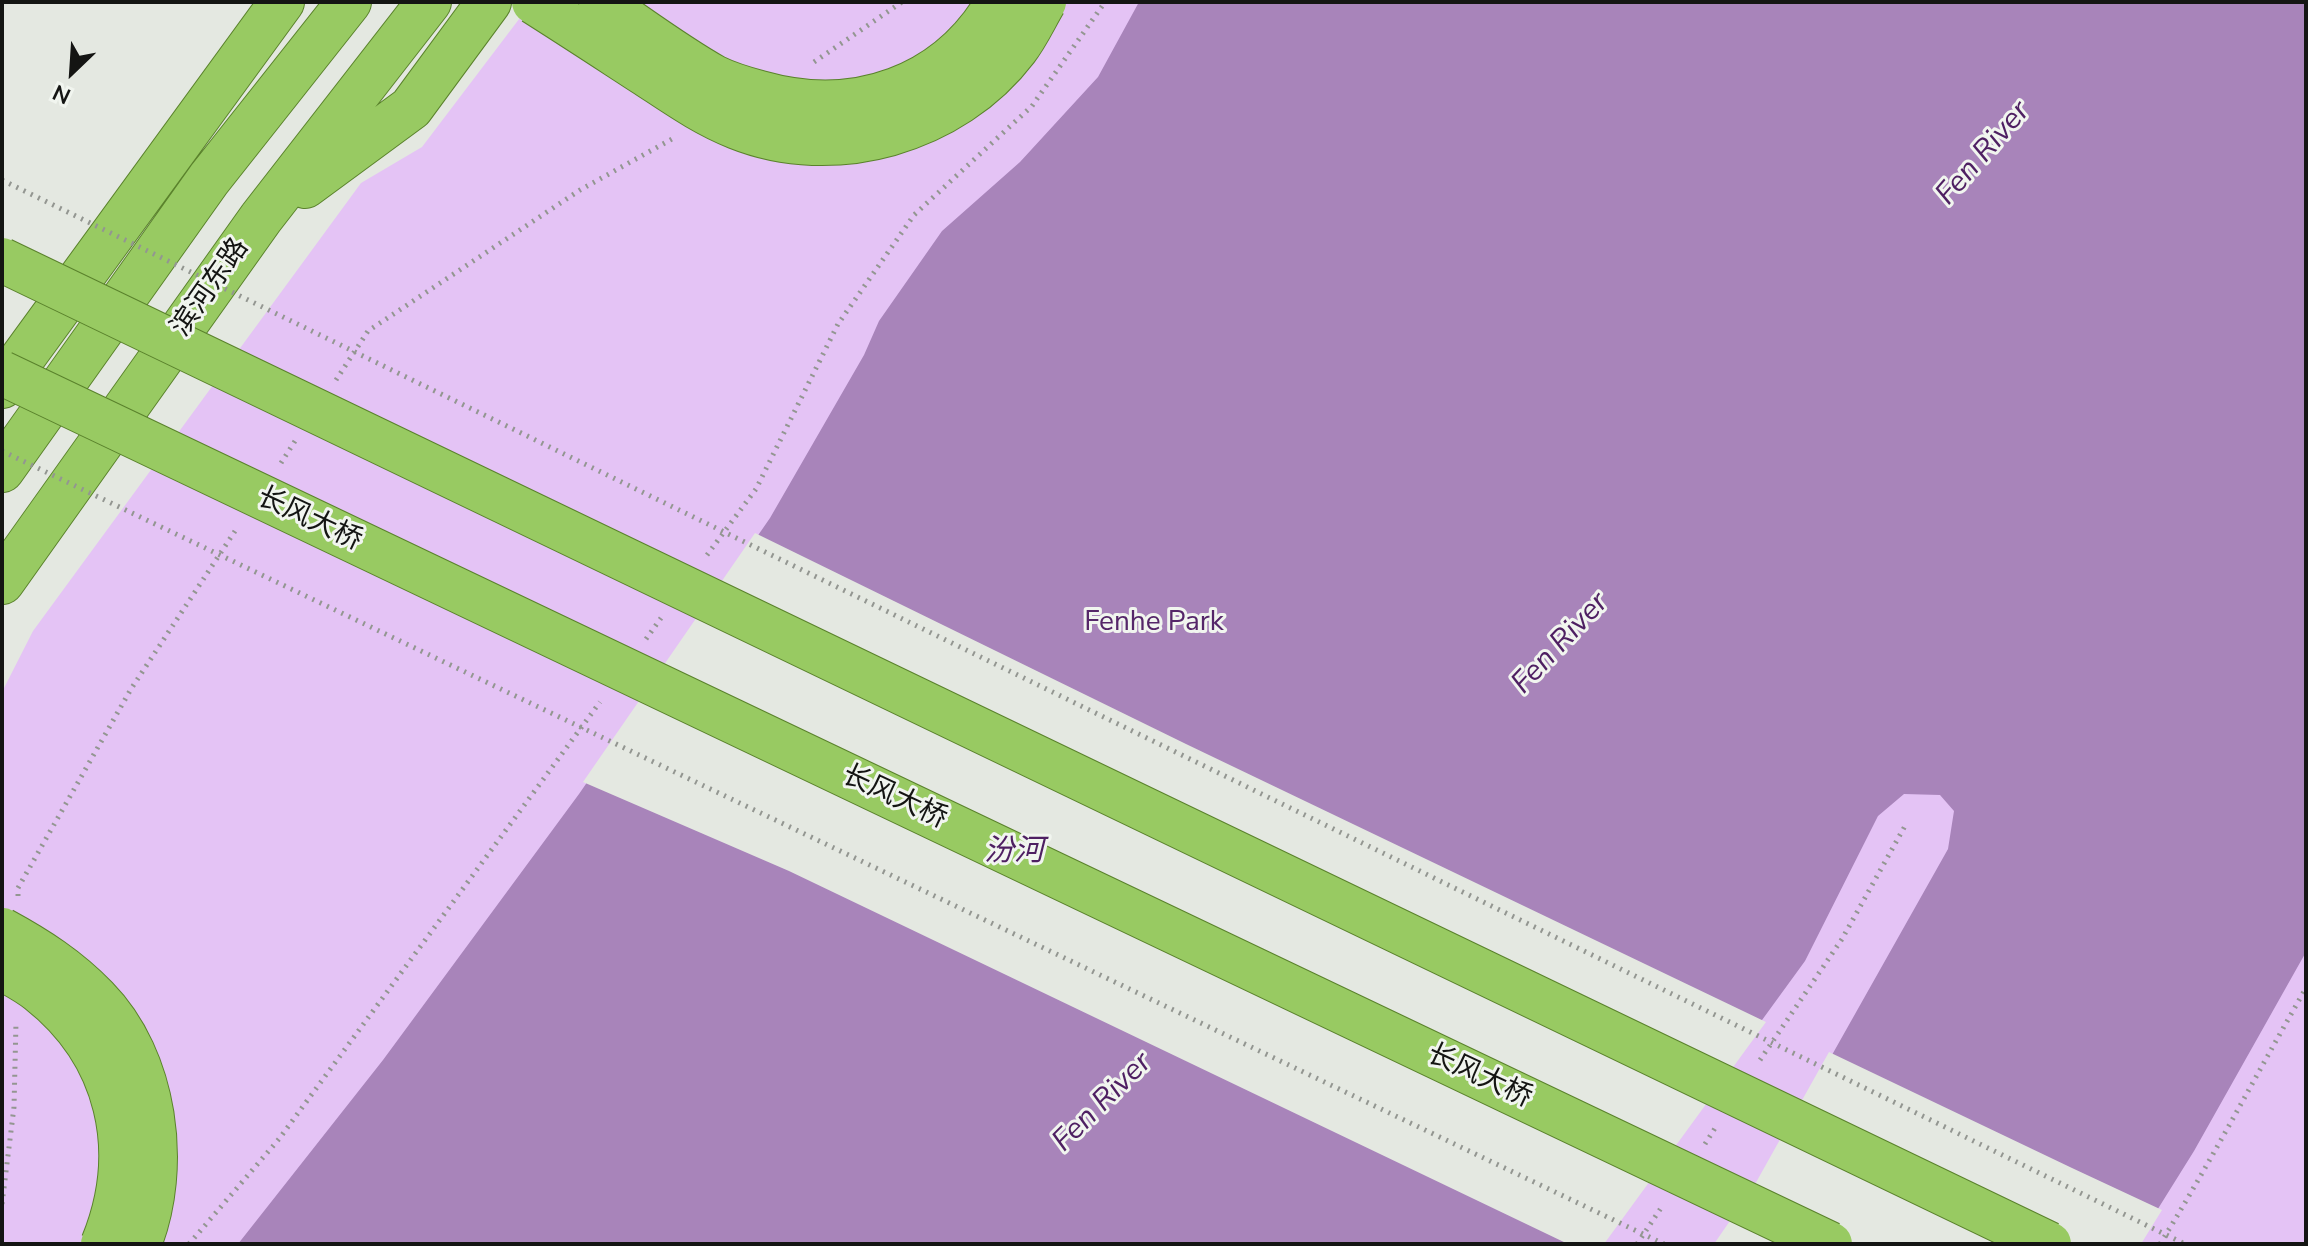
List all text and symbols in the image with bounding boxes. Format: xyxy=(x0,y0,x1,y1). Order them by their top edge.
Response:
north arrow xyxy=(32,32,112,112)
text: N xyxy=(48,77,76,111)
water label: Fen River xyxy=(1929,95,2039,213)
street label: 滨河东路 xyxy=(165,232,257,344)
street label: 长风大桥 xyxy=(251,481,367,559)
water label: Fen River xyxy=(1505,586,1617,702)
park label: Fenhe Park xyxy=(1084,606,1224,640)
street label: 长风大桥 xyxy=(836,759,952,837)
water label: 汾河 xyxy=(984,835,1044,871)
street label: 长风大桥 xyxy=(1421,1038,1537,1116)
water label: Fen River xyxy=(1046,1046,1160,1160)

